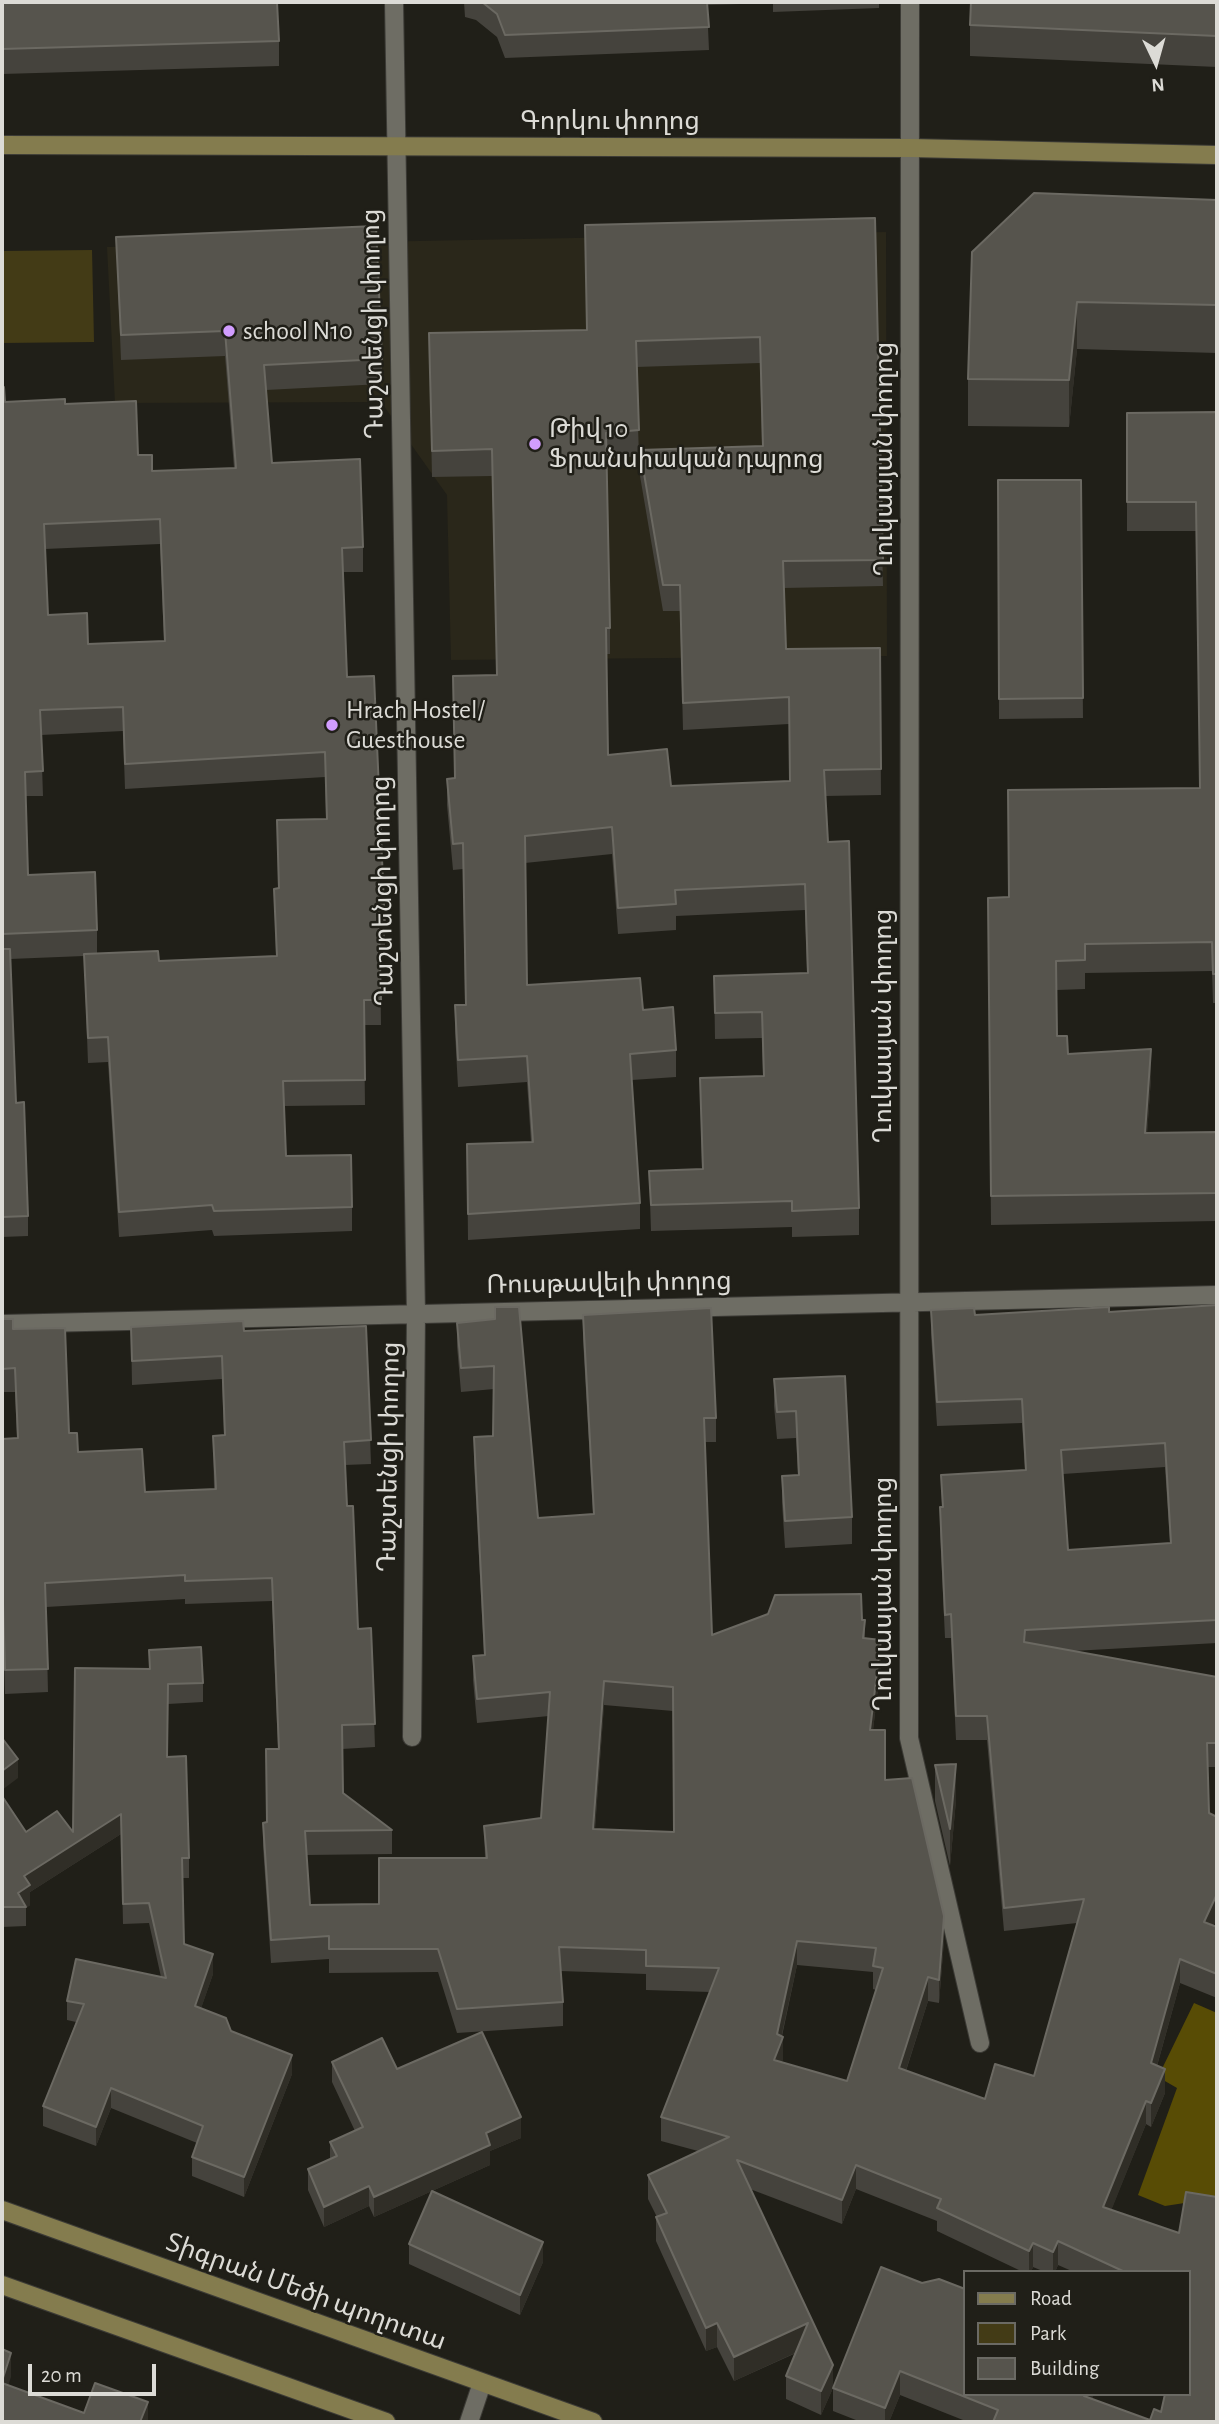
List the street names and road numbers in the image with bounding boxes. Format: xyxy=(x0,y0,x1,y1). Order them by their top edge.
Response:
street label: Գորկու փողոց xyxy=(520,105,700,137)
street label: Դաշտենցի փողոց xyxy=(355,208,391,440)
street label: Ղուկասյան փողոց xyxy=(868,342,900,576)
street label: Դաշտենցի փողոց xyxy=(365,775,401,1007)
street label: Ղուկասյան փողոց xyxy=(867,909,899,1143)
street label: Ռուսթավելի փողոց xyxy=(486,1265,732,1301)
street label: Դաշտենցի փողոց xyxy=(371,1341,407,1573)
street label: Ղուկասյան փողոց xyxy=(867,1477,899,1711)
street label: Տիգրան Մեծի պողոտա xyxy=(162,2227,450,2357)

